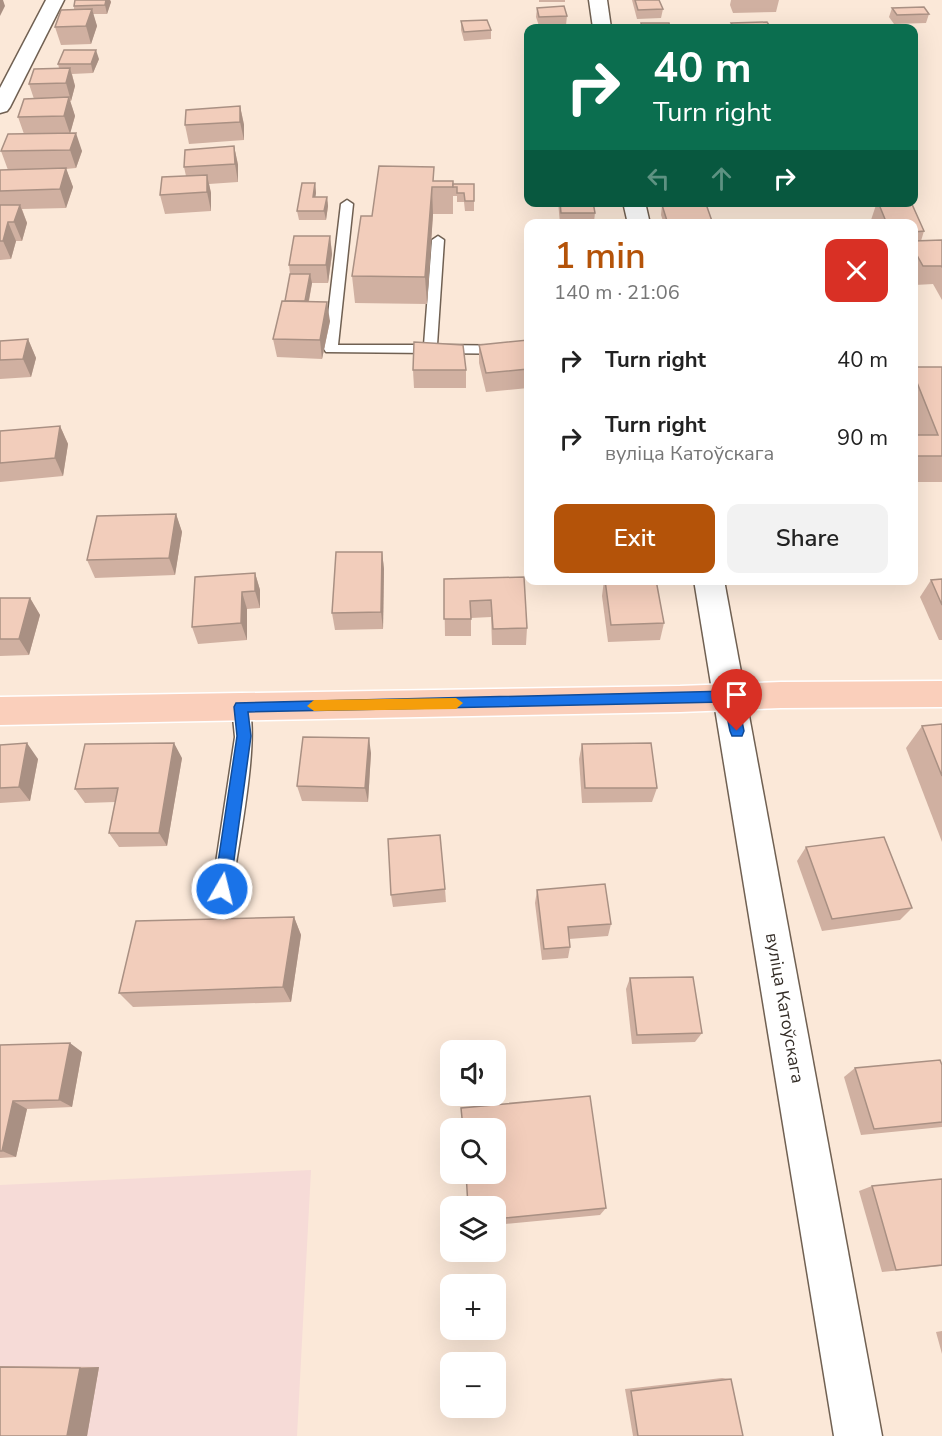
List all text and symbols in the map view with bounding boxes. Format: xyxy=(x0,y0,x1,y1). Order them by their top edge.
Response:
text: 40 m xyxy=(653,40,752,97)
icon: right xyxy=(554,48,632,126)
text: Turn right xyxy=(653,94,771,131)
icon: left xyxy=(642,162,675,195)
icon: ahead xyxy=(705,162,738,195)
icon: right xyxy=(768,162,801,195)
text: 1 min xyxy=(554,232,646,281)
button: close xyxy=(825,239,888,302)
text: 140 m · 21:06 xyxy=(554,279,680,306)
icon: right xyxy=(554,344,587,377)
text: Turn right xyxy=(605,345,706,375)
text: 40 m xyxy=(837,345,888,375)
text: Turn right xyxy=(605,410,706,440)
icon: right xyxy=(554,422,587,455)
text: 90 m xyxy=(837,423,888,453)
text: вуліца Катоўскага xyxy=(605,440,774,467)
button: Exit xyxy=(554,504,715,573)
button: Share xyxy=(727,504,888,573)
pin xyxy=(711,669,762,731)
icon: arrive xyxy=(720,678,753,711)
position arrow xyxy=(190,857,254,921)
street label: вуліца Катоўскага xyxy=(760,931,810,1085)
map controls xyxy=(440,1040,506,1418)
button: sound xyxy=(440,1040,506,1106)
button: search xyxy=(440,1118,506,1184)
button: layers xyxy=(440,1196,506,1262)
button: + xyxy=(440,1274,506,1340)
button: − xyxy=(440,1352,506,1418)

